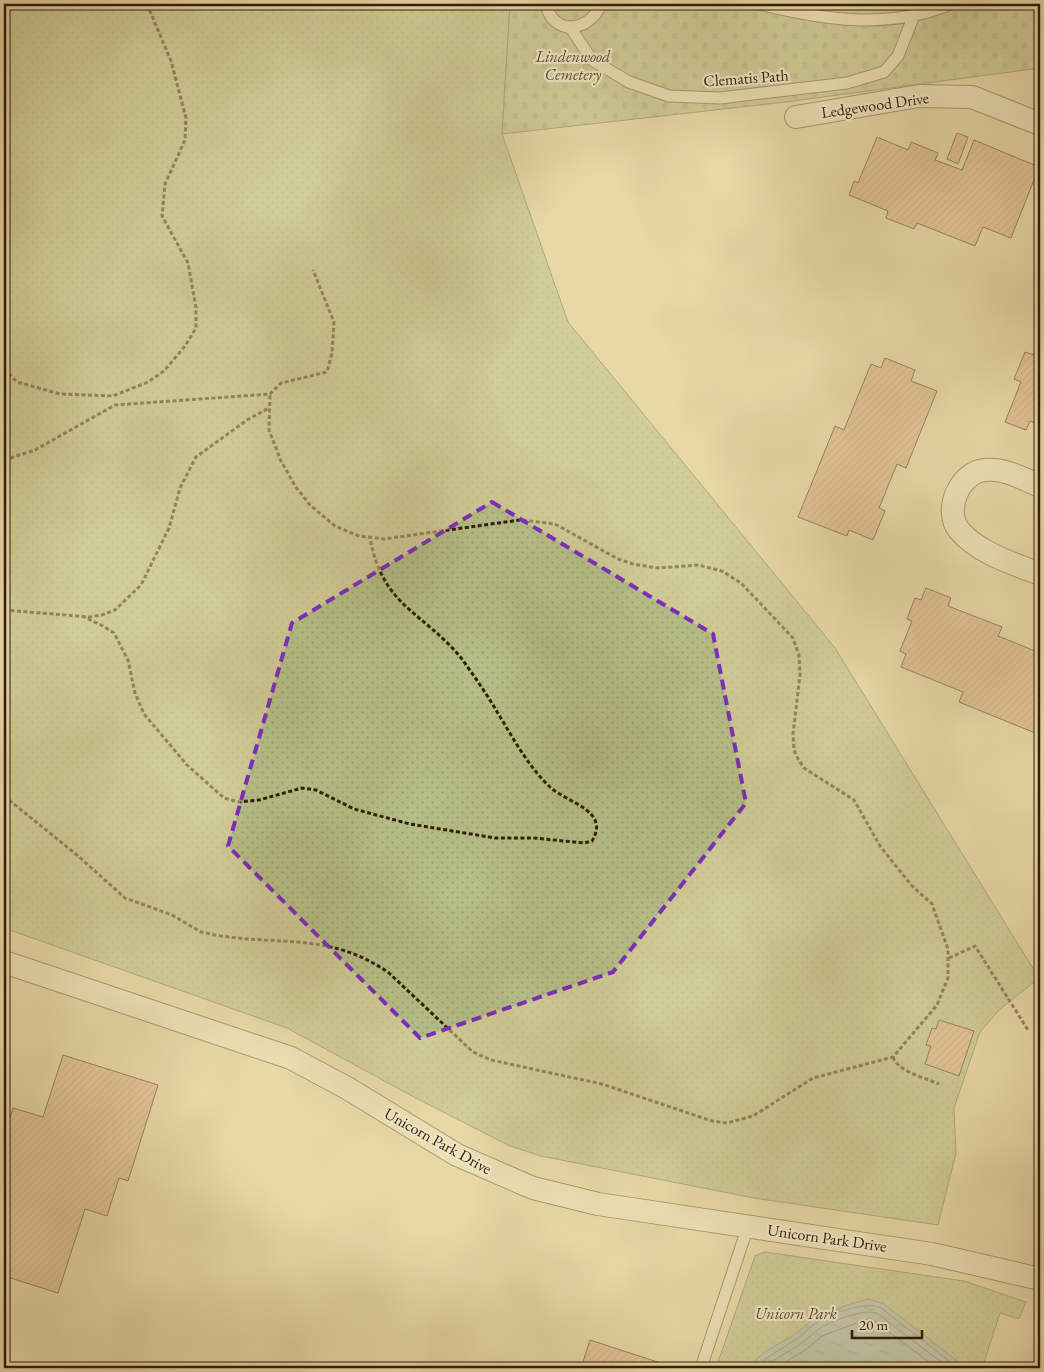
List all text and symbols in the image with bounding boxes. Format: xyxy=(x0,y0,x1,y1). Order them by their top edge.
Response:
park label: Lindenwood Cemetery xyxy=(535,46,611,85)
street label: Clematis Path xyxy=(703,65,789,91)
street label: Ledgewood Drive xyxy=(820,87,930,123)
street label: Unicorn Park Drive xyxy=(380,1103,496,1179)
street label: Unicorn Park Drive xyxy=(766,1219,888,1257)
park label: Unicorn Park xyxy=(755,1303,838,1324)
scale bar xyxy=(852,1307,922,1339)
text: 20 m xyxy=(859,1315,888,1334)

